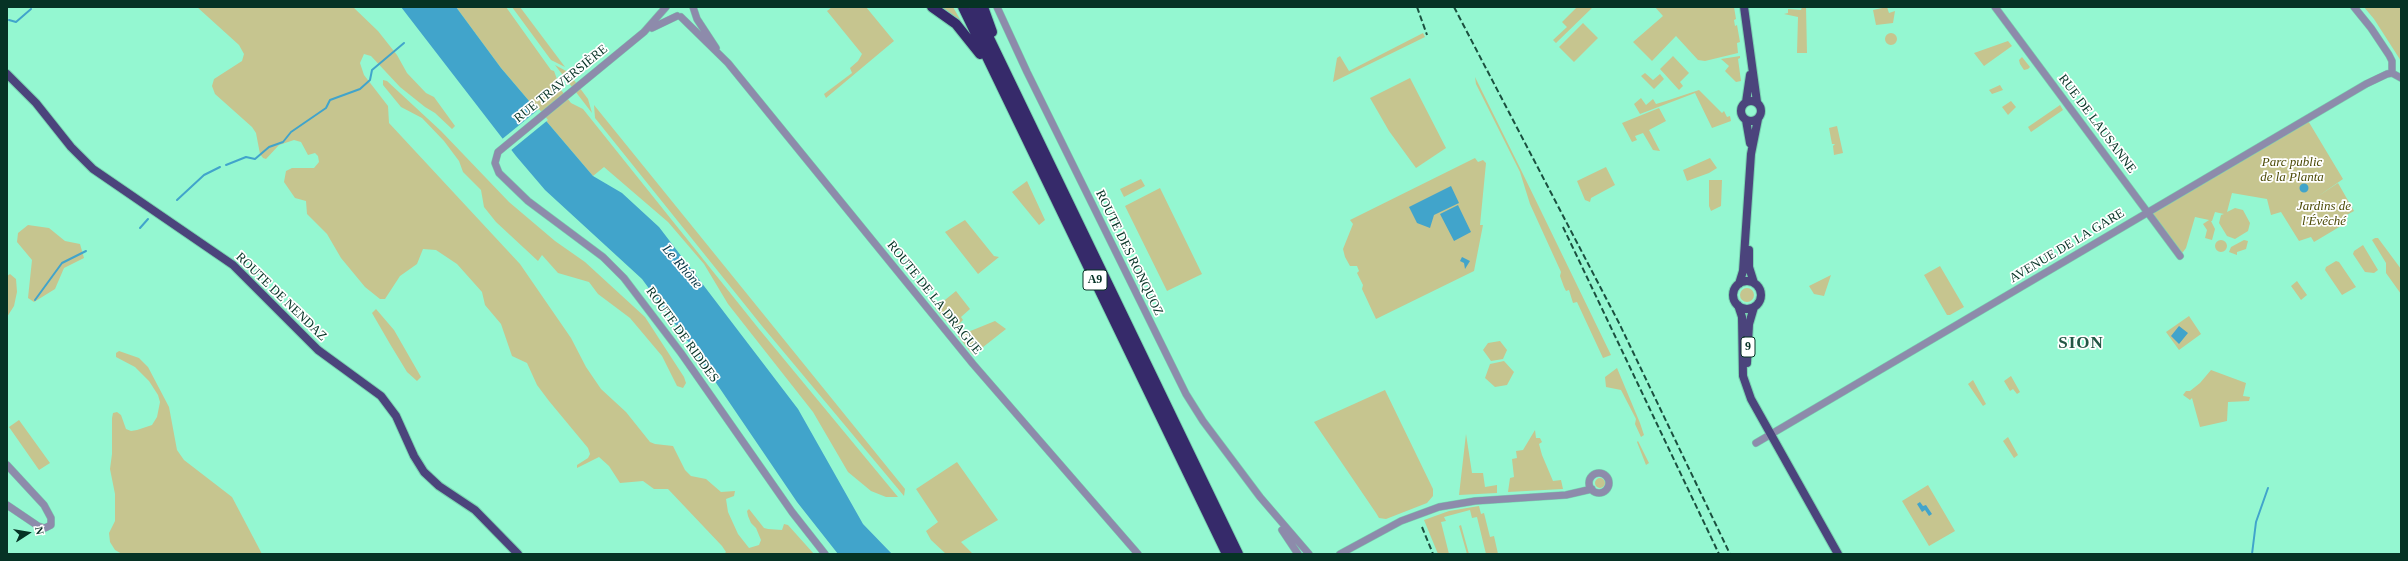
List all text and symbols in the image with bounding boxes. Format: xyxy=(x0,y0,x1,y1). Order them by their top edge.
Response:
street label: RUE TRAVERSIÈRE xyxy=(511,42,611,126)
street label: RUE DE LAUSANNE xyxy=(2055,71,2139,177)
park label: Parc public de la Planta xyxy=(2260,155,2324,186)
street label: ROUTE DES RONQUOZ xyxy=(1092,188,1166,318)
park label: Jardins de l'Évêché xyxy=(2297,199,2351,230)
street label: AVENUE DE LA GARE xyxy=(2007,205,2127,287)
street label: ROUTE DE LA DRAGUE xyxy=(883,238,985,358)
water label: Le Rhône xyxy=(658,241,706,293)
street label: ROUTE DE NENDAZ xyxy=(232,250,330,344)
road number: A9 xyxy=(1083,270,1107,290)
street label: ROUTE DE RIDDES xyxy=(642,284,722,386)
district label: SION xyxy=(2058,334,2104,354)
road number: 9 xyxy=(1741,337,1755,357)
north arrow xyxy=(8,513,48,553)
text: N xyxy=(33,525,46,536)

